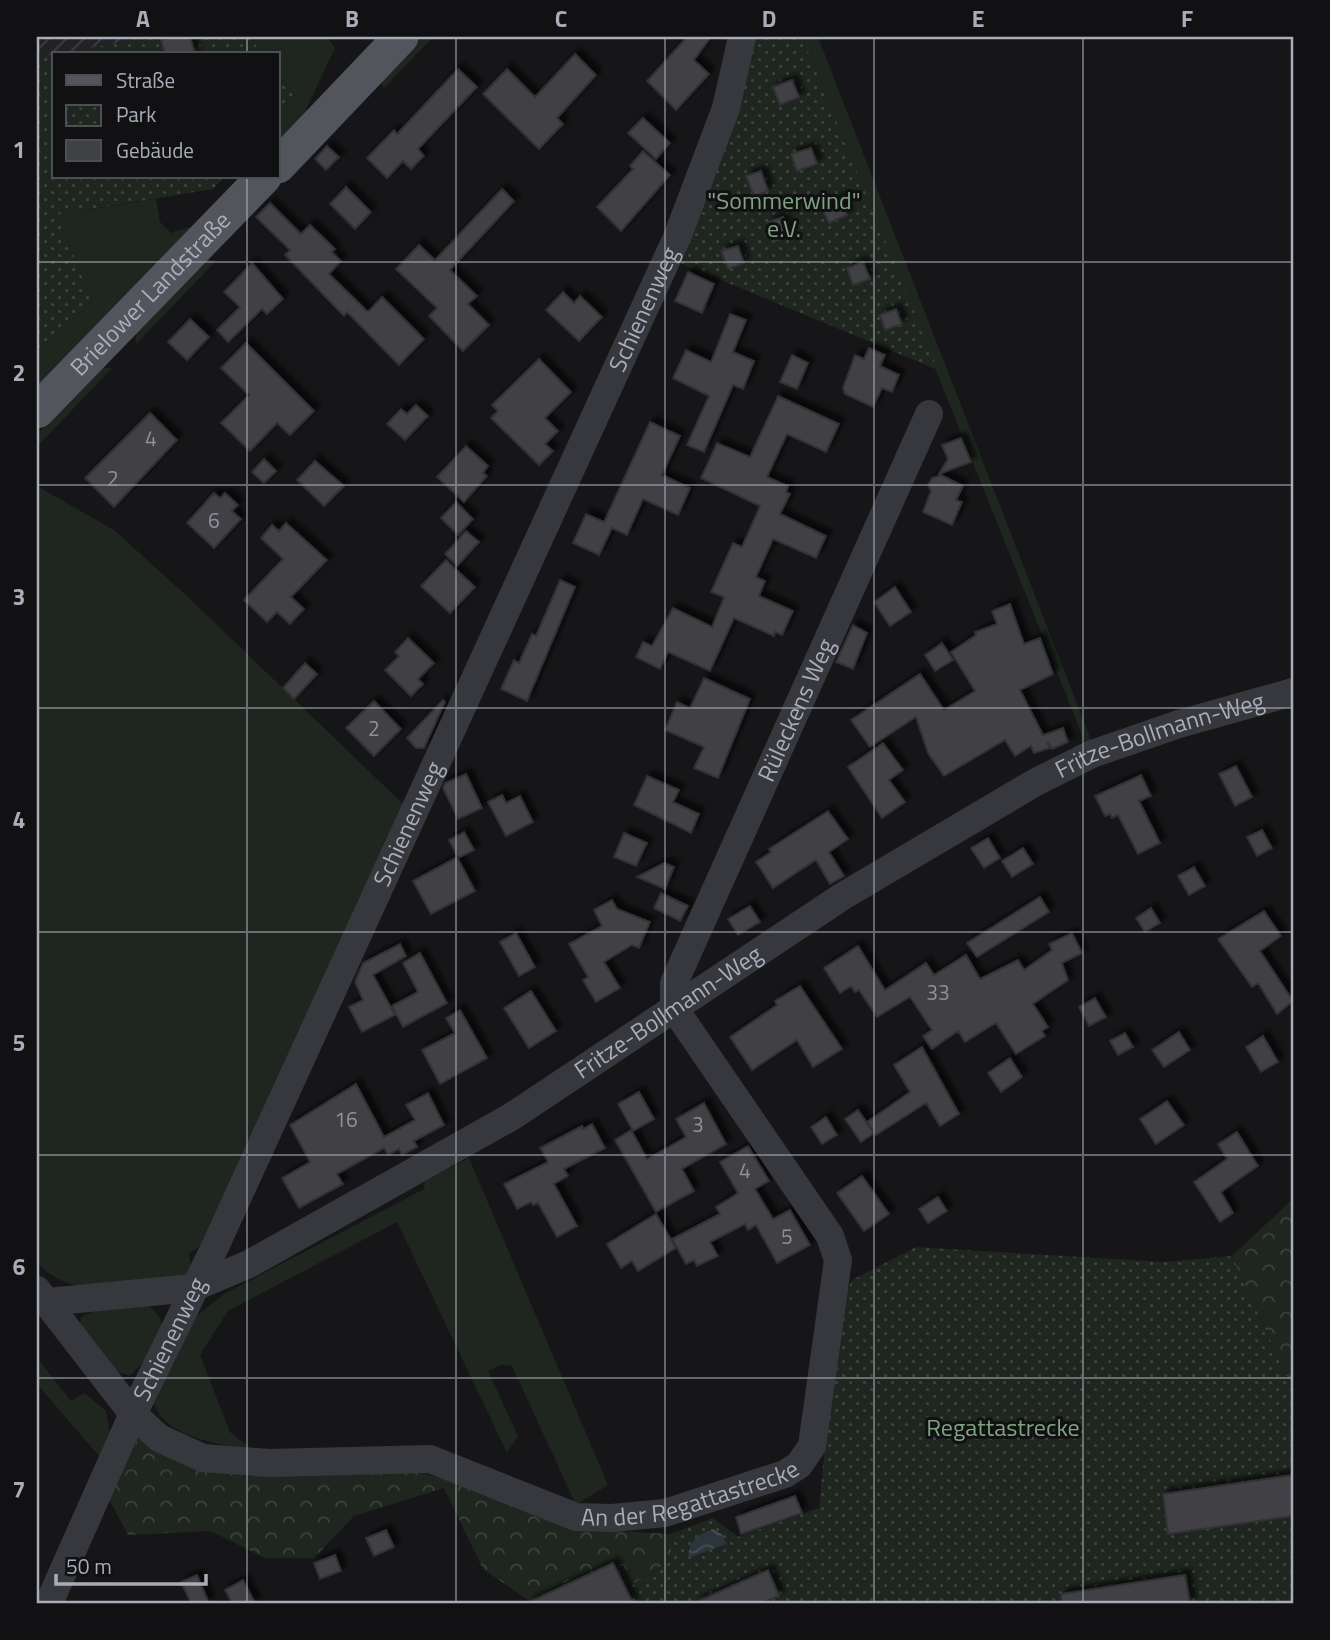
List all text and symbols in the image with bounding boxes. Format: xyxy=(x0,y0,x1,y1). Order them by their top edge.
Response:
text: A xyxy=(136,1,150,36)
text: B xyxy=(345,1,359,36)
text: C xyxy=(555,1,567,36)
text: D xyxy=(762,1,776,36)
text: E xyxy=(972,1,984,36)
text: F xyxy=(1181,1,1193,36)
legend xyxy=(52,52,280,178)
text: Straße xyxy=(116,64,175,96)
text: Park xyxy=(116,98,156,130)
text: 1 xyxy=(13,132,25,167)
text: Gebäude xyxy=(116,134,194,166)
park label: "Sommerwind" e.V. xyxy=(707,182,861,246)
street label: Brielower Landstraße xyxy=(61,203,238,384)
street label: Schienenweg xyxy=(599,240,687,377)
text: 2 xyxy=(13,355,25,390)
house number: 4 xyxy=(145,422,157,454)
house number: 2 xyxy=(107,462,119,494)
house number: 6 xyxy=(208,504,220,536)
text: 3 xyxy=(13,579,25,614)
street label: Rüleckens Weg xyxy=(748,632,843,787)
street label: Fritze-Bollmann-Weg xyxy=(1048,682,1268,787)
house number: 2 xyxy=(368,712,380,744)
street label: Schienenweg xyxy=(363,755,452,892)
text: 4 xyxy=(13,802,25,837)
street label: Fritze-Bollmann-Weg xyxy=(566,936,769,1087)
house number: 33 xyxy=(926,976,950,1008)
text: 5 xyxy=(13,1025,25,1060)
house number: 16 xyxy=(334,1103,358,1135)
house number: 3 xyxy=(692,1108,704,1140)
house number: 4 xyxy=(739,1154,751,1186)
house number: 5 xyxy=(781,1220,793,1252)
text: 6 xyxy=(13,1249,26,1284)
street label: Schienenweg xyxy=(123,1271,214,1407)
park label: Regattastrecke xyxy=(926,1409,1080,1445)
street label: An der Regattastrecke xyxy=(580,1450,806,1535)
text: 7 xyxy=(13,1472,25,1507)
scale bar xyxy=(56,1542,206,1586)
text: 50 m xyxy=(66,1550,112,1582)

